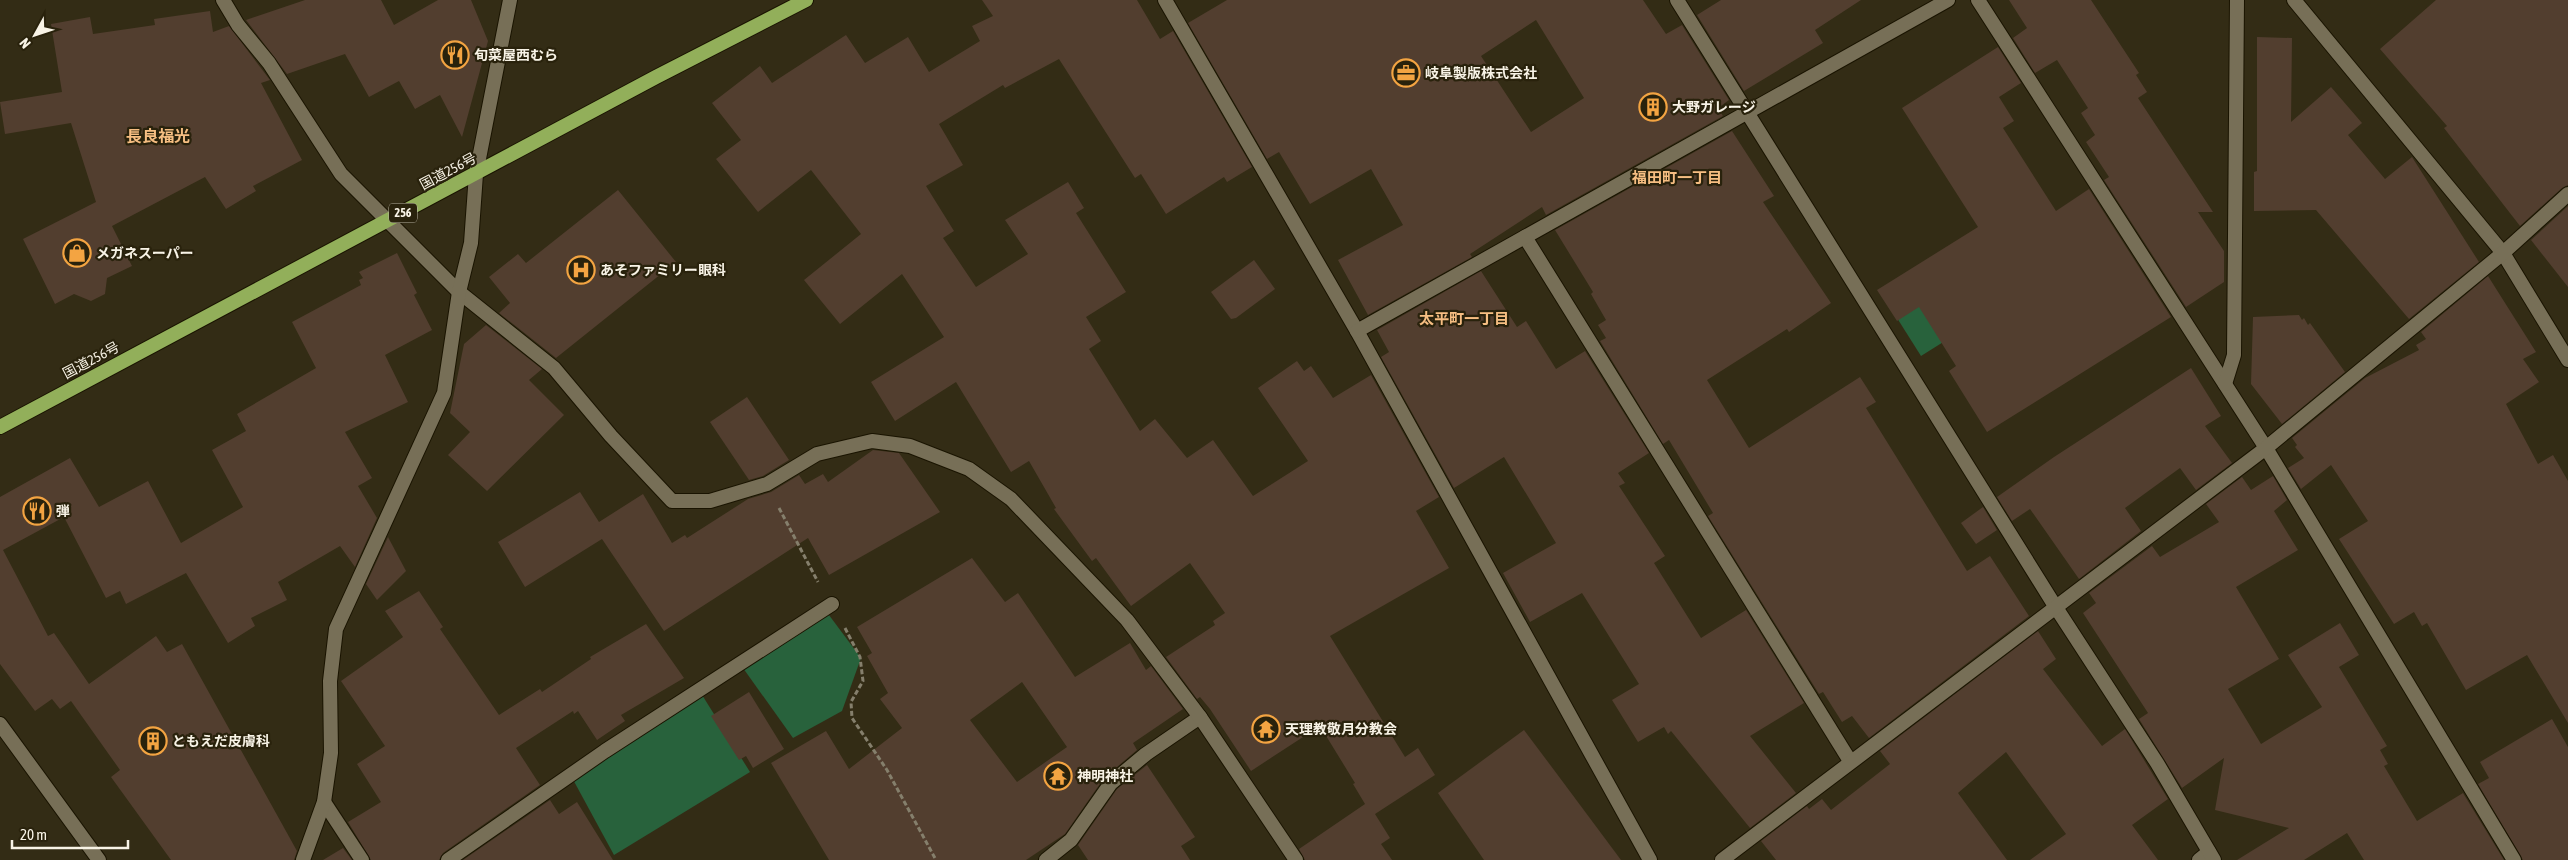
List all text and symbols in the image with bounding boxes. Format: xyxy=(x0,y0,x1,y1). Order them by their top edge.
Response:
north arrow xyxy=(10,10,60,60)
text: N xyxy=(16,35,34,52)
restaurant icon: 旬菜屋西むら xyxy=(440,40,470,70)
place label: 旬菜屋西むら xyxy=(474,47,558,63)
office icon: 岐阜製版株式会社 xyxy=(1391,58,1421,88)
place label: 岐阜製版株式会社 xyxy=(1425,65,1537,81)
building icon: 大野ガレージ xyxy=(1638,92,1668,122)
place label: 大野ガレージ xyxy=(1672,99,1756,115)
district label: 長良福光 xyxy=(126,127,190,145)
street label: 国道256号 xyxy=(417,149,479,193)
district label: 福田町一丁目 xyxy=(1631,169,1722,186)
road number: 256 xyxy=(389,204,417,222)
shop icon: メガネスーパー xyxy=(62,238,92,268)
place label: メガネスーパー xyxy=(96,245,194,261)
hospital icon: あそファミリー眼科 xyxy=(566,255,596,285)
place label: あそファミリー眼科 xyxy=(600,262,726,278)
district label: 太平町一丁目 xyxy=(1419,310,1509,327)
street label: 国道256号 xyxy=(60,338,122,382)
restaurant icon: 弾 xyxy=(22,496,52,526)
place label: 弾 xyxy=(56,503,70,519)
temple icon: 天理教敬月分教会 xyxy=(1251,714,1281,744)
place label: 天理教敬月分教会 xyxy=(1285,721,1397,737)
building icon: ともえだ皮膚科 xyxy=(138,726,168,756)
place label: ともえだ皮膚科 xyxy=(172,733,270,749)
temple icon: 神明神社 xyxy=(1043,761,1073,791)
place label: 神明神社 xyxy=(1077,768,1133,784)
scale bar xyxy=(12,818,129,850)
text: 20 m xyxy=(20,826,47,843)

